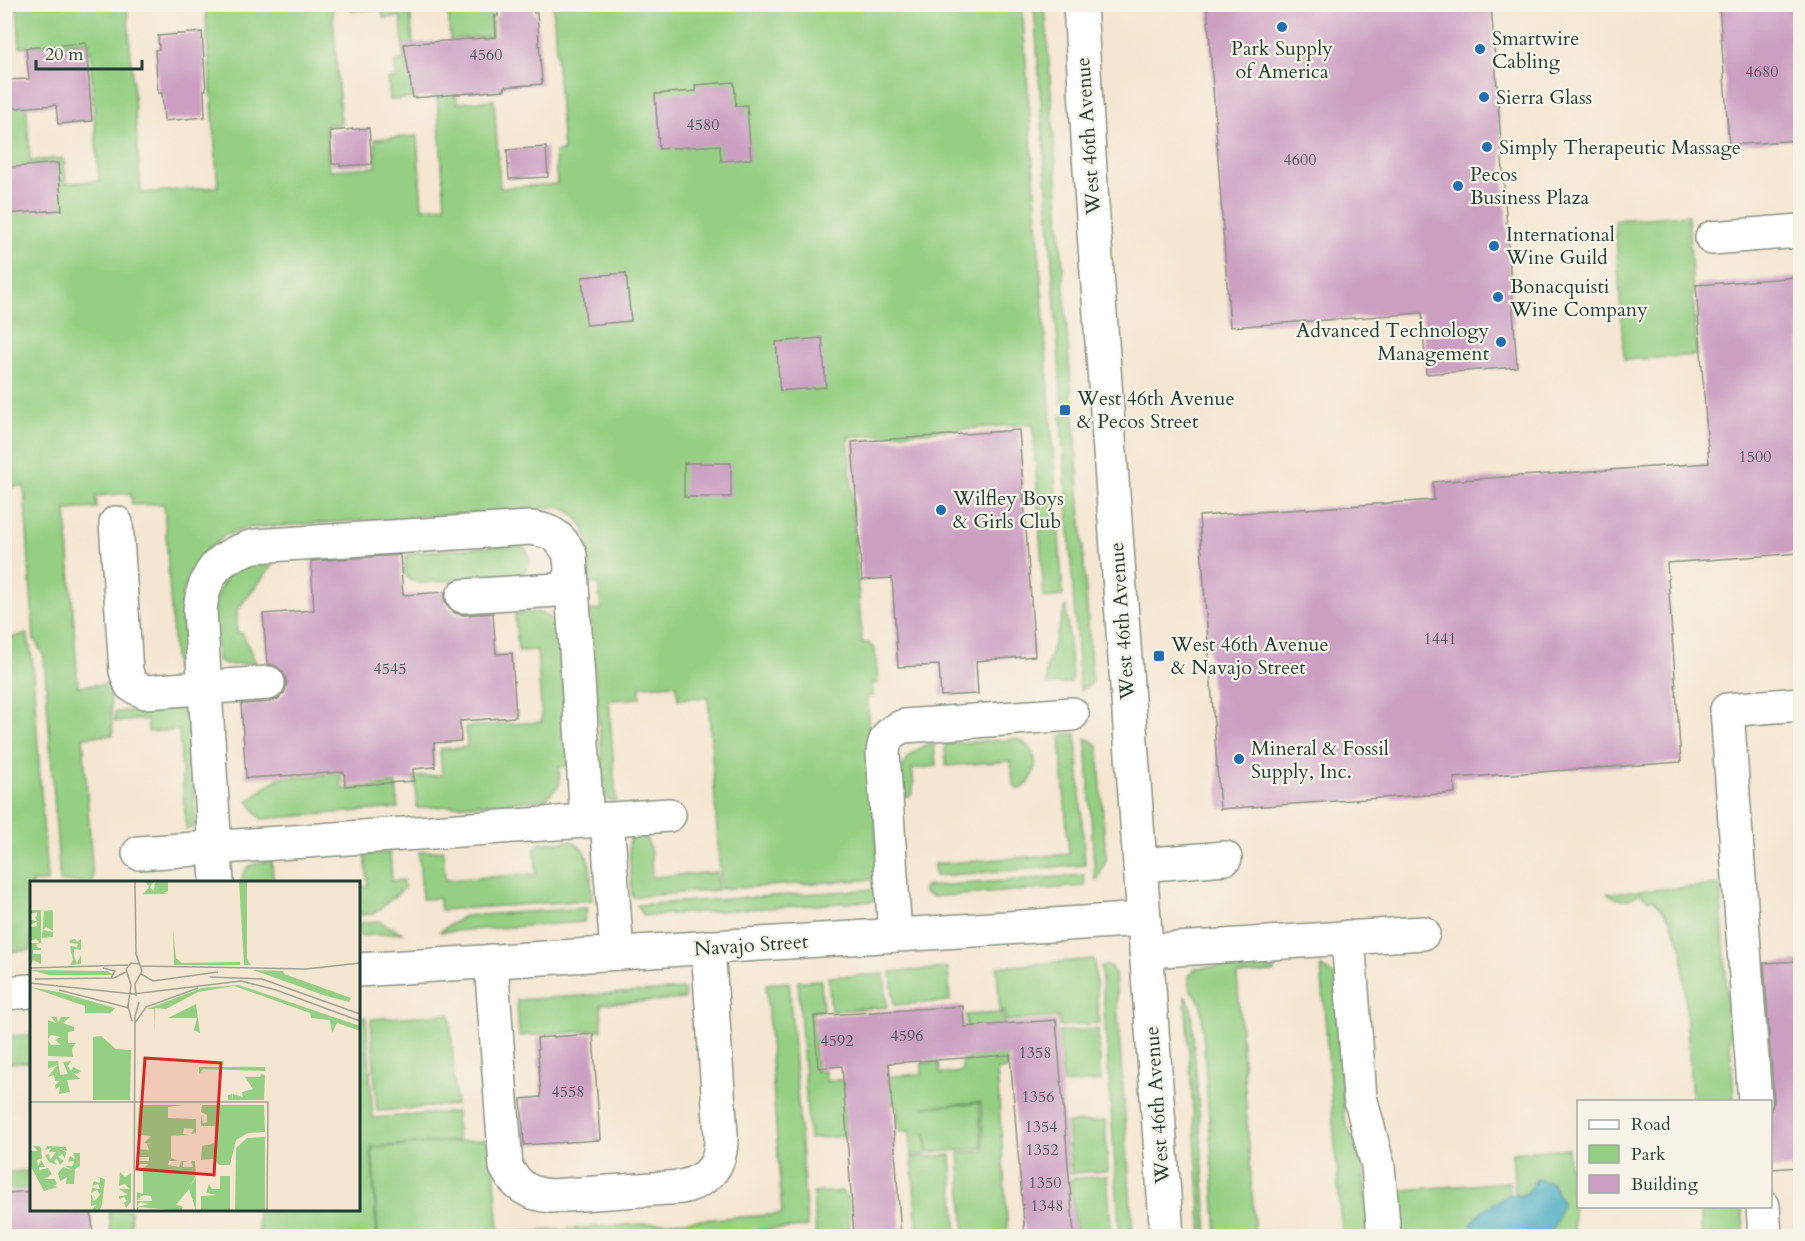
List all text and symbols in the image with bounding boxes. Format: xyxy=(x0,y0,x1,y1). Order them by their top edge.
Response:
marker: Park Supply of America xyxy=(1275,20,1289,34)
place label: Smartwire Cabling xyxy=(1492,25,1579,75)
scale bar xyxy=(36,33,142,71)
place label: Park Supply of America xyxy=(1231,35,1333,85)
text: 20 m xyxy=(45,42,84,67)
marker: Smartwire Cabling xyxy=(1473,42,1487,56)
house number: 4560 xyxy=(470,44,502,66)
street label: West 46th Avenue xyxy=(1069,56,1107,217)
house number: 4680 xyxy=(1746,61,1778,83)
place label: Sierra Glass xyxy=(1496,84,1592,111)
marker: Sierra Glass xyxy=(1477,90,1491,104)
house number: 4580 xyxy=(687,114,719,136)
place label: Simply Therapeutic Massage xyxy=(1499,134,1741,161)
marker: Simply Therapeutic Massage xyxy=(1480,140,1494,154)
house number: 4600 xyxy=(1284,149,1316,171)
place label: Pecos Business Plaza xyxy=(1470,161,1590,211)
marker: Pecos Business Plaza xyxy=(1451,179,1465,193)
place label: International Wine Guild xyxy=(1505,221,1615,271)
marker: International Wine Guild xyxy=(1487,239,1501,253)
place label: Bonacquisti Wine Company xyxy=(1509,273,1648,323)
marker: Bonacquisti Wine Company xyxy=(1491,290,1505,304)
place label: Advanced Technology Management xyxy=(1296,317,1490,367)
marker: Advanced Technology Management xyxy=(1494,335,1508,349)
place label: West 46th Avenue & Pecos Street xyxy=(1076,385,1235,435)
marker: West 46th Avenue & Pecos Street xyxy=(1058,403,1072,417)
house number: 1500 xyxy=(1739,446,1771,468)
place label: Wilfley Boys & Girls Club xyxy=(952,485,1064,535)
marker: Wilfley Boys & Girls Club xyxy=(934,503,948,517)
street label: West 46th Avenue xyxy=(1103,541,1141,702)
house number: 1441 xyxy=(1424,628,1456,650)
place label: West 46th Avenue & Navajo Street xyxy=(1170,631,1329,681)
marker: West 46th Avenue & Navajo Street xyxy=(1152,649,1166,663)
house number: 4545 xyxy=(374,658,406,680)
place label: Mineral & Fossil Supply, Inc. xyxy=(1251,735,1389,785)
marker: Mineral & Fossil Supply, Inc. xyxy=(1232,752,1246,766)
inset map xyxy=(30,881,360,1211)
street label: Navajo Street xyxy=(693,927,810,962)
house number: 4596 xyxy=(891,1025,923,1047)
street label: West 46th Avenue xyxy=(1138,1025,1176,1186)
house number: 4592 xyxy=(821,1030,853,1052)
house number: 1358 xyxy=(1019,1042,1051,1064)
house number: 4558 xyxy=(552,1081,584,1103)
house number: 1356 xyxy=(1022,1086,1054,1108)
legend xyxy=(1577,1100,1772,1208)
text: Road xyxy=(1631,1112,1671,1137)
house number: 1354 xyxy=(1025,1116,1057,1138)
house number: 1352 xyxy=(1026,1139,1058,1161)
text: Park xyxy=(1631,1142,1666,1167)
house number: 1350 xyxy=(1029,1172,1061,1194)
text: Building xyxy=(1631,1172,1699,1197)
house number: 1348 xyxy=(1031,1195,1063,1217)

